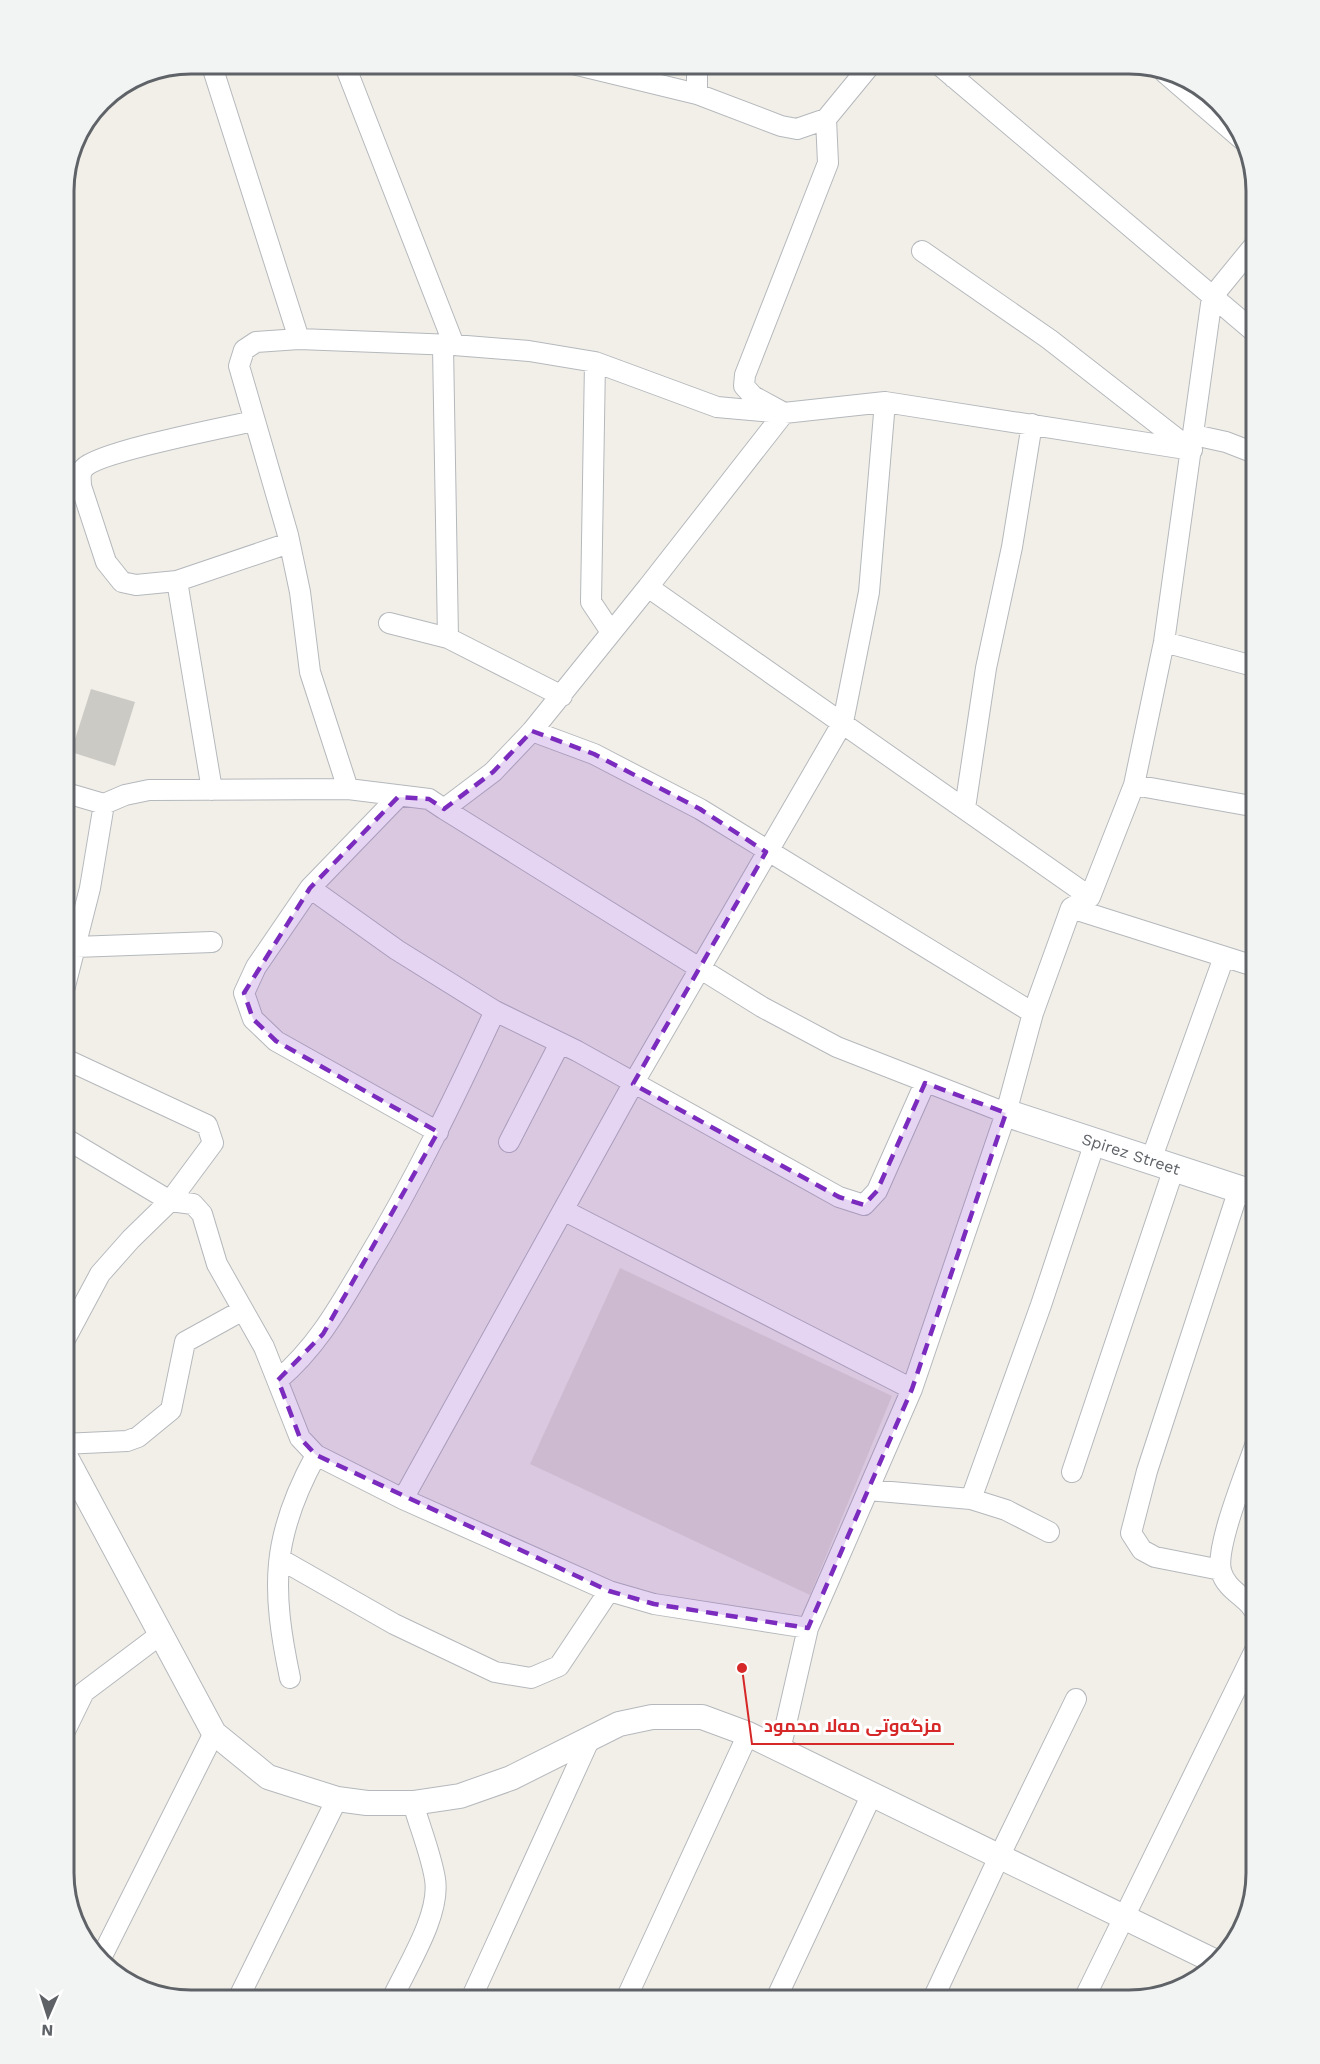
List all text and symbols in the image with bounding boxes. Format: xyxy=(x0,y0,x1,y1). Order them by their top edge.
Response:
street label: Spirez Street xyxy=(1079,1129,1183,1179)
callout: مزگه‌وتی مه‌لا محمود xyxy=(752,1708,954,1744)
text: مزگه‌وتی مه‌لا محمود xyxy=(764,1715,942,1737)
north arrow xyxy=(18,1986,78,2046)
text: N xyxy=(41,2021,54,2040)

